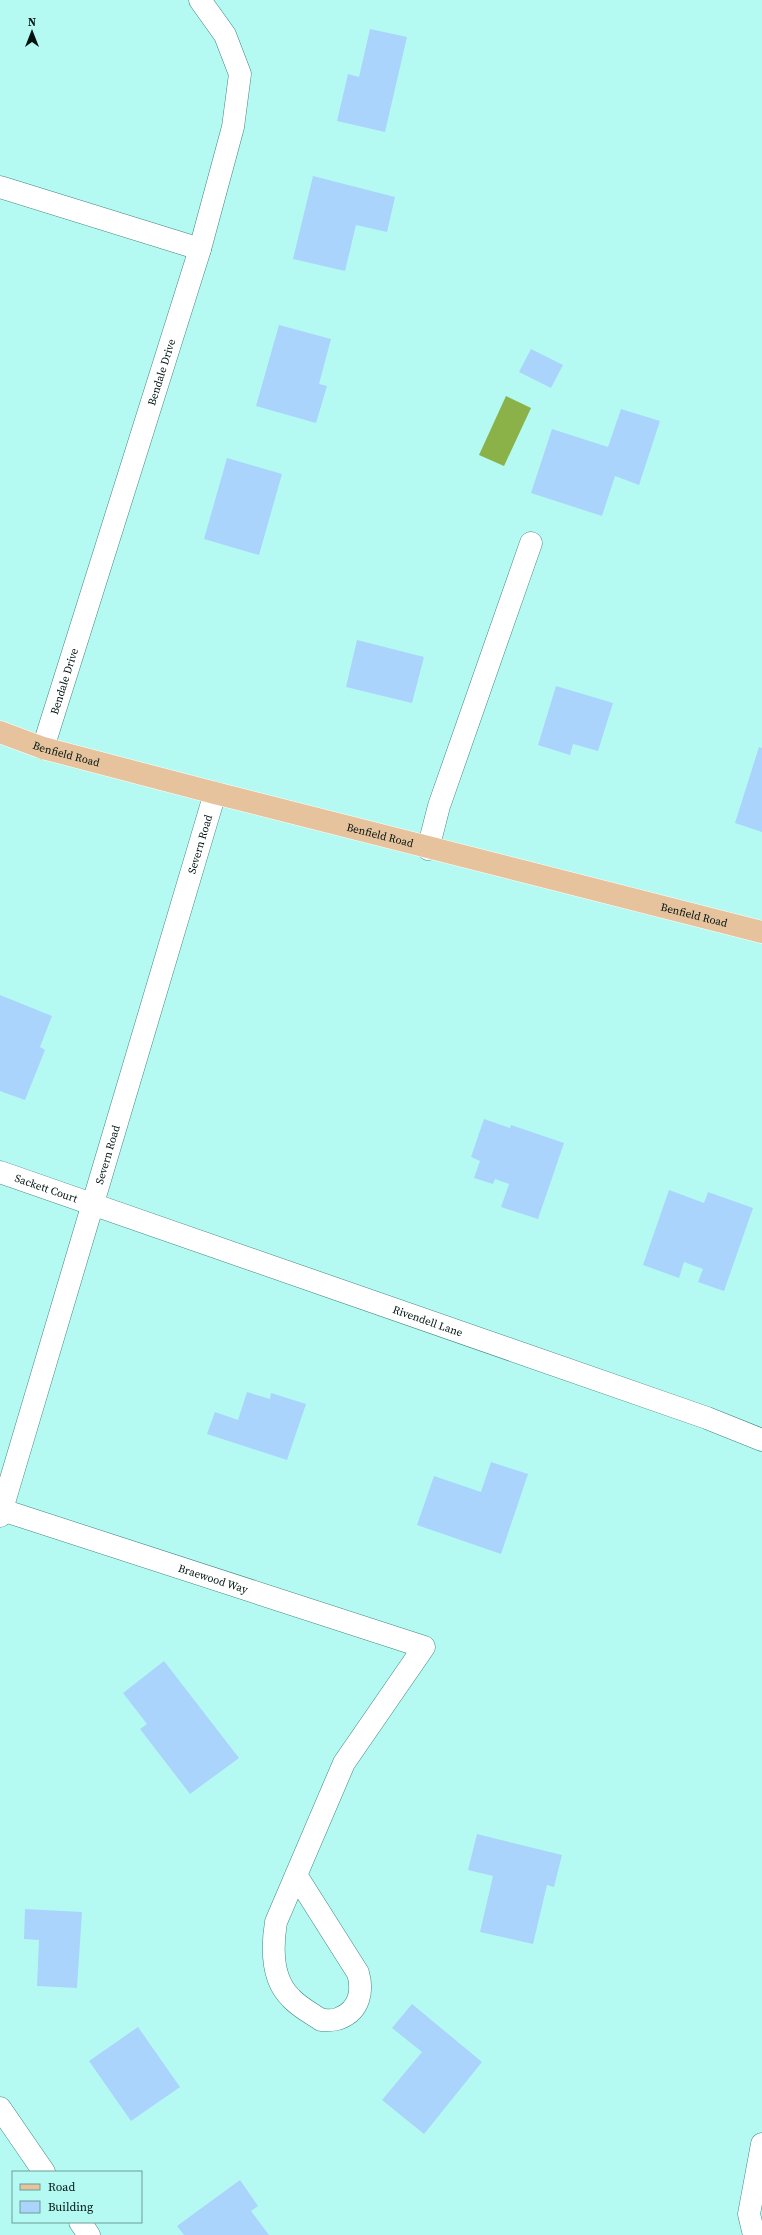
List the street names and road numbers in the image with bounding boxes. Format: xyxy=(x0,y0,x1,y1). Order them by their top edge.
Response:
street label: Bendale Drive xyxy=(144,337,179,407)
street label: Bendale Drive xyxy=(47,646,82,717)
street label: Benfield Road xyxy=(31,738,102,771)
street label: Severn Road xyxy=(184,812,216,876)
street label: Benfield Road xyxy=(345,820,416,851)
street label: Benfield Road xyxy=(659,900,730,931)
street label: Severn Road xyxy=(92,1123,124,1186)
street label: Sackett Court xyxy=(13,1171,80,1207)
street label: Rivendell Lane xyxy=(391,1302,465,1341)
street label: Braewood Way xyxy=(176,1561,250,1597)

